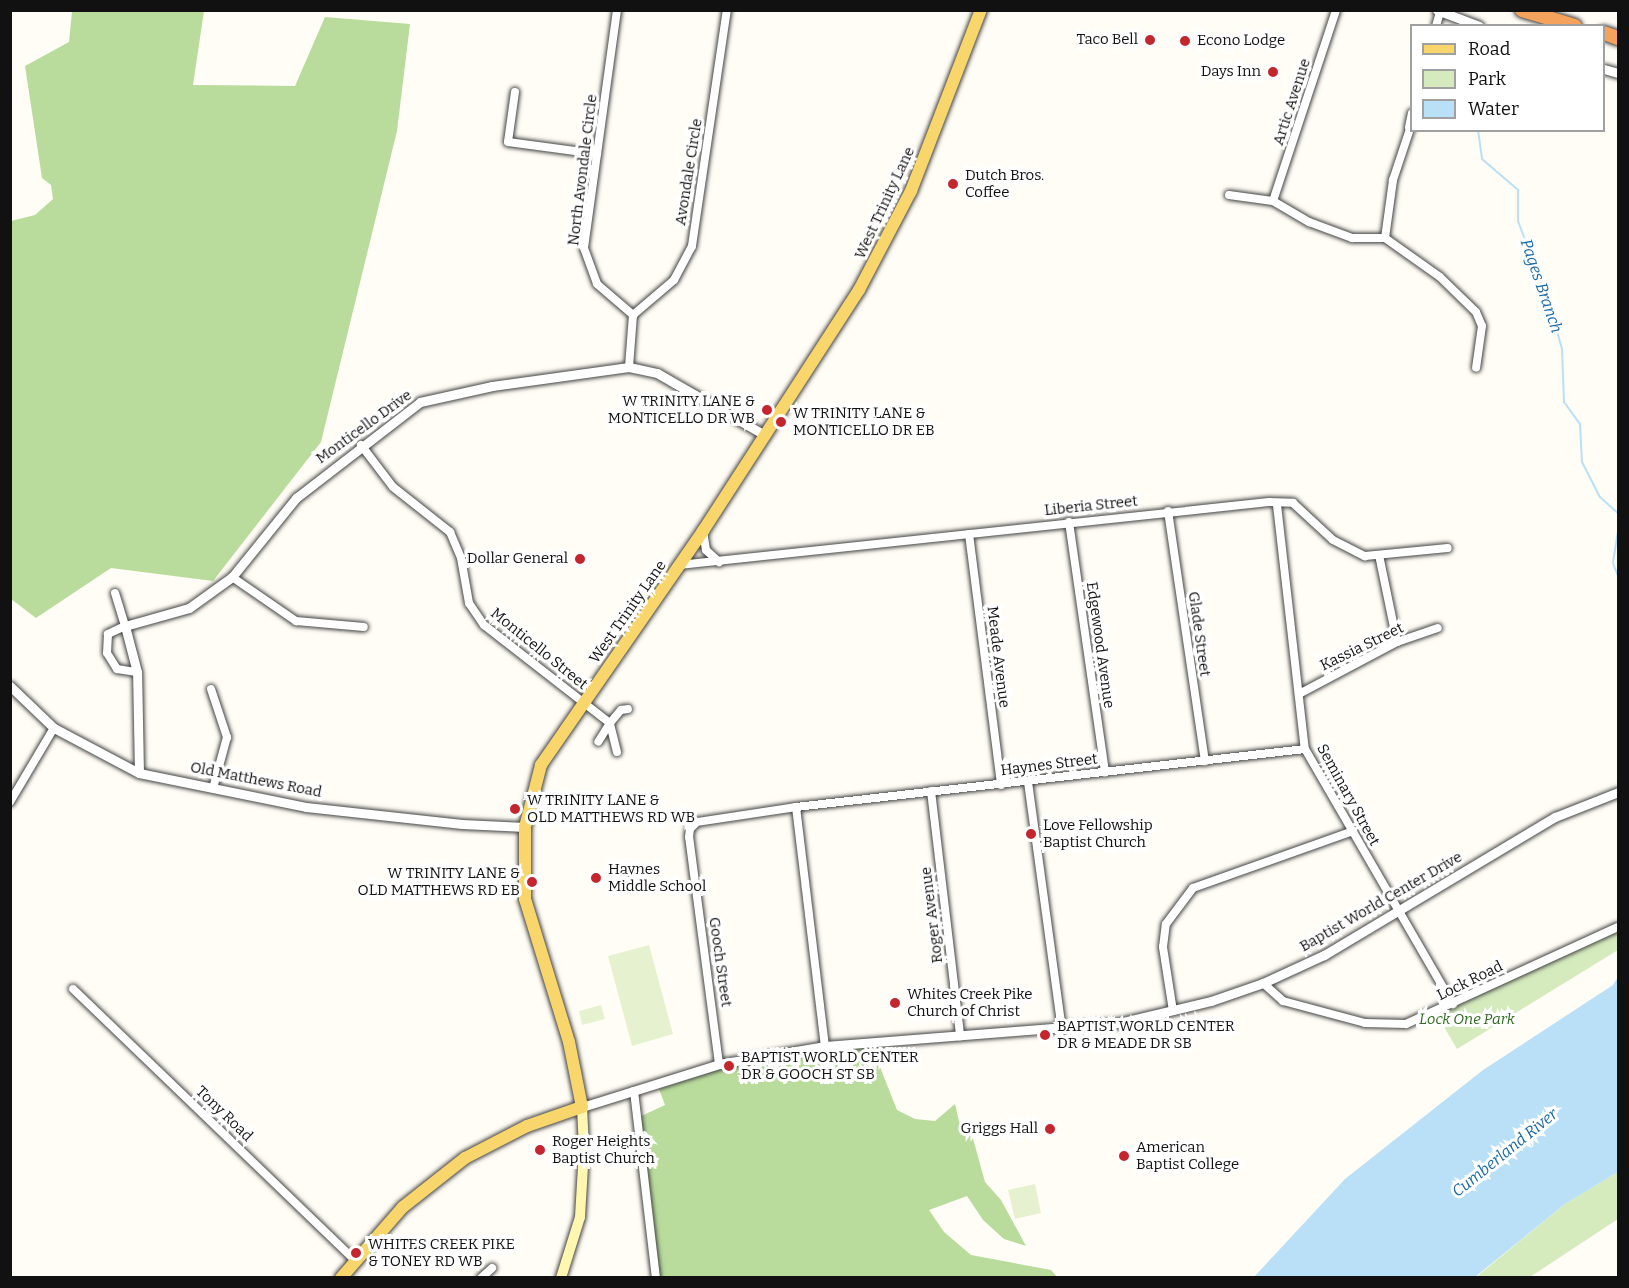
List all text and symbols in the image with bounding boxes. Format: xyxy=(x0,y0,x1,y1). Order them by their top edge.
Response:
legend xyxy=(1410,24,1605,132)
place label: Taco Bell xyxy=(1076,31,1138,49)
place label: Econo Lodge xyxy=(1197,32,1285,50)
marker: Taco Bell xyxy=(1143,33,1157,47)
marker: Econo Lodge xyxy=(1178,34,1192,48)
text: Road xyxy=(1468,38,1510,60)
street label: Artic Avenue xyxy=(1269,56,1315,148)
place label: Days Inn xyxy=(1201,63,1261,81)
marker: Days Inn xyxy=(1266,65,1280,79)
text: Park xyxy=(1468,68,1506,90)
street label: North Avondale Circle xyxy=(565,93,601,247)
text: Water xyxy=(1468,98,1519,120)
street label: Avondale Circle xyxy=(672,117,706,227)
street label: West Trinity Lane xyxy=(851,144,919,262)
place label: Dutch Bros. Coffee xyxy=(965,166,1044,201)
marker: Dutch Bros. Coffee xyxy=(946,177,960,191)
water label: Pages Branch xyxy=(1516,236,1566,336)
street label: Monticello Drive xyxy=(313,386,415,468)
place label: W TRINITY LANE & MONTICELLO DR WB xyxy=(608,392,755,427)
marker: W TRINITY LANE & MONTICELLO DR WB xyxy=(760,403,774,417)
place label: W TRINITY LANE & MONTICELLO DR EB xyxy=(793,404,935,439)
marker: W TRINITY LANE & MONTICELLO DR EB xyxy=(774,415,788,429)
street label: Liberia Street xyxy=(1043,492,1139,520)
place label: Dollar General xyxy=(467,550,568,568)
marker: Dollar General xyxy=(573,552,587,566)
street label: West Trinity Lane xyxy=(586,557,670,667)
street label: Edgewood Avenue xyxy=(1082,581,1118,709)
street label: Glade Street xyxy=(1184,590,1214,678)
street label: Monticello Street xyxy=(487,604,591,694)
street label: Meade Avenue xyxy=(983,605,1013,709)
street label: Kassia Street xyxy=(1317,619,1407,675)
street label: Seminary Street xyxy=(1313,741,1383,849)
street label: Haynes Street xyxy=(1000,750,1098,780)
street label: Old Matthews Road xyxy=(189,758,323,802)
place label: W TRINITY LANE & OLD MATTHEWS RD WB xyxy=(527,791,695,826)
marker: W TRINITY LANE & OLD MATTHEWS RD WB xyxy=(508,802,522,816)
place label: Love Fellowship Baptist Church xyxy=(1043,816,1153,851)
marker: Love Fellowship Baptist Church xyxy=(1024,827,1038,841)
street label: Baptist World Center Drive xyxy=(1297,848,1465,956)
place label: Haynes Middle School xyxy=(608,860,706,895)
place label: W TRINITY LANE & OLD MATTHEWS RD EB xyxy=(357,864,520,899)
street label: Roger Avenue xyxy=(917,866,947,964)
marker: Haynes Middle School xyxy=(589,871,603,885)
marker: W TRINITY LANE & OLD MATTHEWS RD EB xyxy=(525,875,539,889)
street label: Gooch Street xyxy=(705,916,735,1008)
street label: Lock Road xyxy=(1434,957,1506,1005)
place label: Whites Creek Pike Church of Christ xyxy=(907,985,1032,1020)
marker: Whites Creek Pike Church of Christ xyxy=(888,996,902,1010)
park label: Lock One Park xyxy=(1419,1011,1515,1029)
place label: BAPTIST WORLD CENTER DR & MEADE DR SB xyxy=(1057,1017,1235,1052)
marker: BAPTIST WORLD CENTER DR & MEADE DR SB xyxy=(1038,1028,1052,1042)
place label: BAPTIST WORLD CENTER DR & GOOCH ST SB xyxy=(741,1048,919,1083)
marker: BAPTIST WORLD CENTER DR & GOOCH ST SB xyxy=(722,1059,736,1073)
street label: Tony Road xyxy=(192,1083,256,1145)
water label: Cumberland River xyxy=(1448,1105,1562,1201)
place label: Griggs Hall xyxy=(961,1120,1038,1138)
marker: Griggs Hall xyxy=(1043,1122,1057,1136)
place label: Roger Heights Baptist Church xyxy=(552,1132,655,1167)
place label: American Baptist College xyxy=(1136,1138,1239,1173)
marker: Roger Heights Baptist Church xyxy=(533,1143,547,1157)
marker: American Baptist College xyxy=(1117,1149,1131,1163)
place label: WHITES CREEK PIKE & TONEY RD WB xyxy=(368,1235,515,1270)
marker: WHITES CREEK PIKE & TONEY RD WB xyxy=(349,1246,363,1260)

